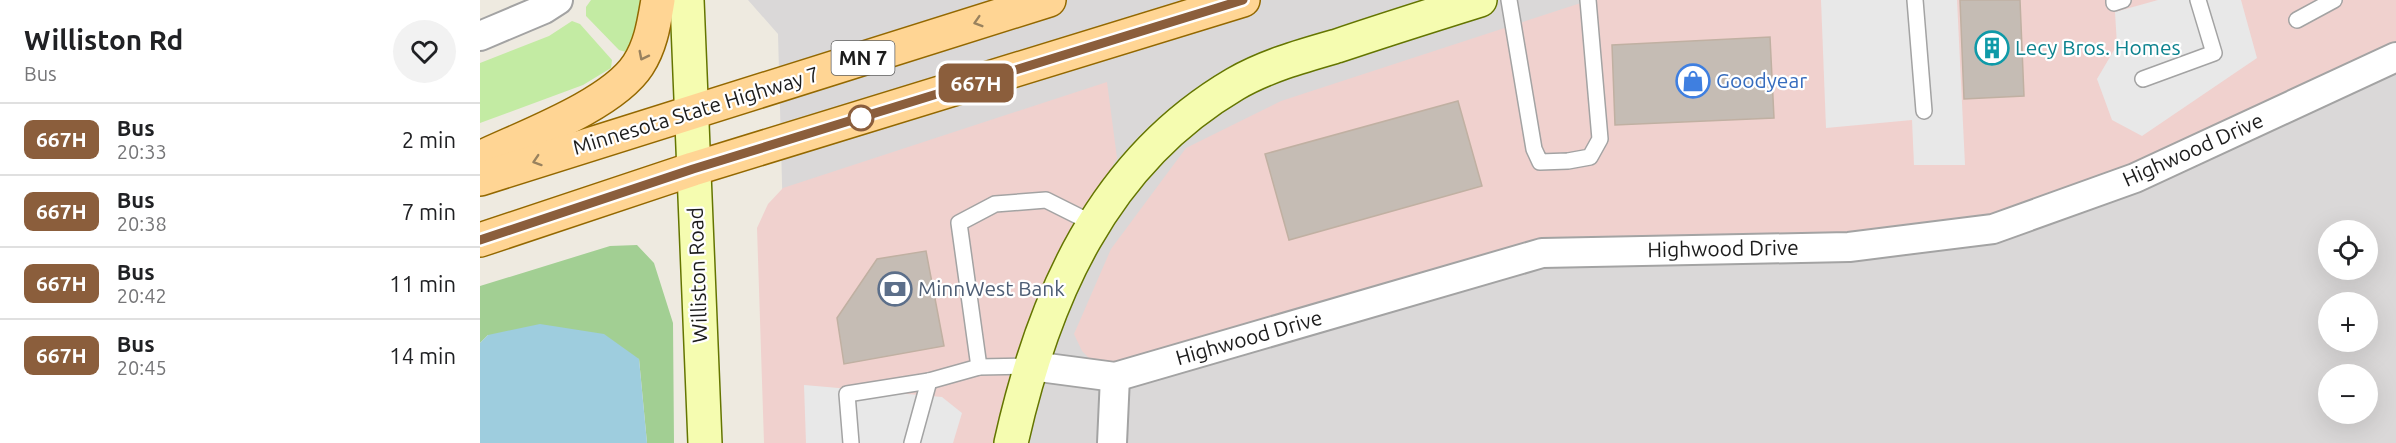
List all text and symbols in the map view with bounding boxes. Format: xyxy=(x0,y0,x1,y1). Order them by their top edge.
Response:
one-way arrow xyxy=(973,15,984,27)
button: heart xyxy=(393,20,456,83)
text: Williston Rd xyxy=(24,24,183,55)
building icon: Lecy Bros. Homes xyxy=(1974,30,2010,66)
place label: Lecy Bros. Homes xyxy=(2015,35,2181,59)
road number: MN 7 xyxy=(832,41,895,75)
one-way arrow xyxy=(639,50,650,60)
street label: Minnesota State Highway 7 xyxy=(570,61,822,159)
text: Bus xyxy=(24,62,57,85)
shop icon: Goodyear xyxy=(1675,63,1711,99)
line badge: 667H xyxy=(934,64,1018,103)
place label: Goodyear xyxy=(1716,68,1807,92)
text: 667H xyxy=(951,71,1001,95)
unlabelled marker xyxy=(848,105,874,131)
street label: Highwood Drive xyxy=(2119,107,2267,191)
text: Bus xyxy=(117,115,155,140)
text: 667H xyxy=(36,127,87,151)
text: 2 min xyxy=(402,127,456,152)
text: 20:33 xyxy=(117,140,167,163)
one-way arrow xyxy=(532,154,543,166)
text: Bus xyxy=(117,187,155,212)
text: 667H xyxy=(36,199,87,223)
text: 7 min xyxy=(402,199,456,224)
street label: Williston Road xyxy=(683,207,711,343)
text: 20:38 xyxy=(117,212,167,235)
map controls xyxy=(2318,220,2378,424)
button: locate xyxy=(2318,220,2378,280)
street label: Highwood Drive xyxy=(1647,235,1799,261)
text: Bus xyxy=(117,259,155,284)
text: 667H xyxy=(36,271,87,295)
text: 11 min xyxy=(389,271,456,296)
bank icon: MinnWest Bank xyxy=(877,271,913,307)
place label: MinnWest Bank xyxy=(918,276,1065,300)
text: 20:42 xyxy=(117,284,167,307)
button: + xyxy=(2318,292,2378,352)
street label: Highwood Drive xyxy=(1173,305,1325,369)
text: Bus xyxy=(117,331,155,356)
text: 667H xyxy=(36,343,87,367)
text: 14 min xyxy=(389,343,456,368)
text: 20:45 xyxy=(117,356,167,379)
button: − xyxy=(2318,364,2378,424)

